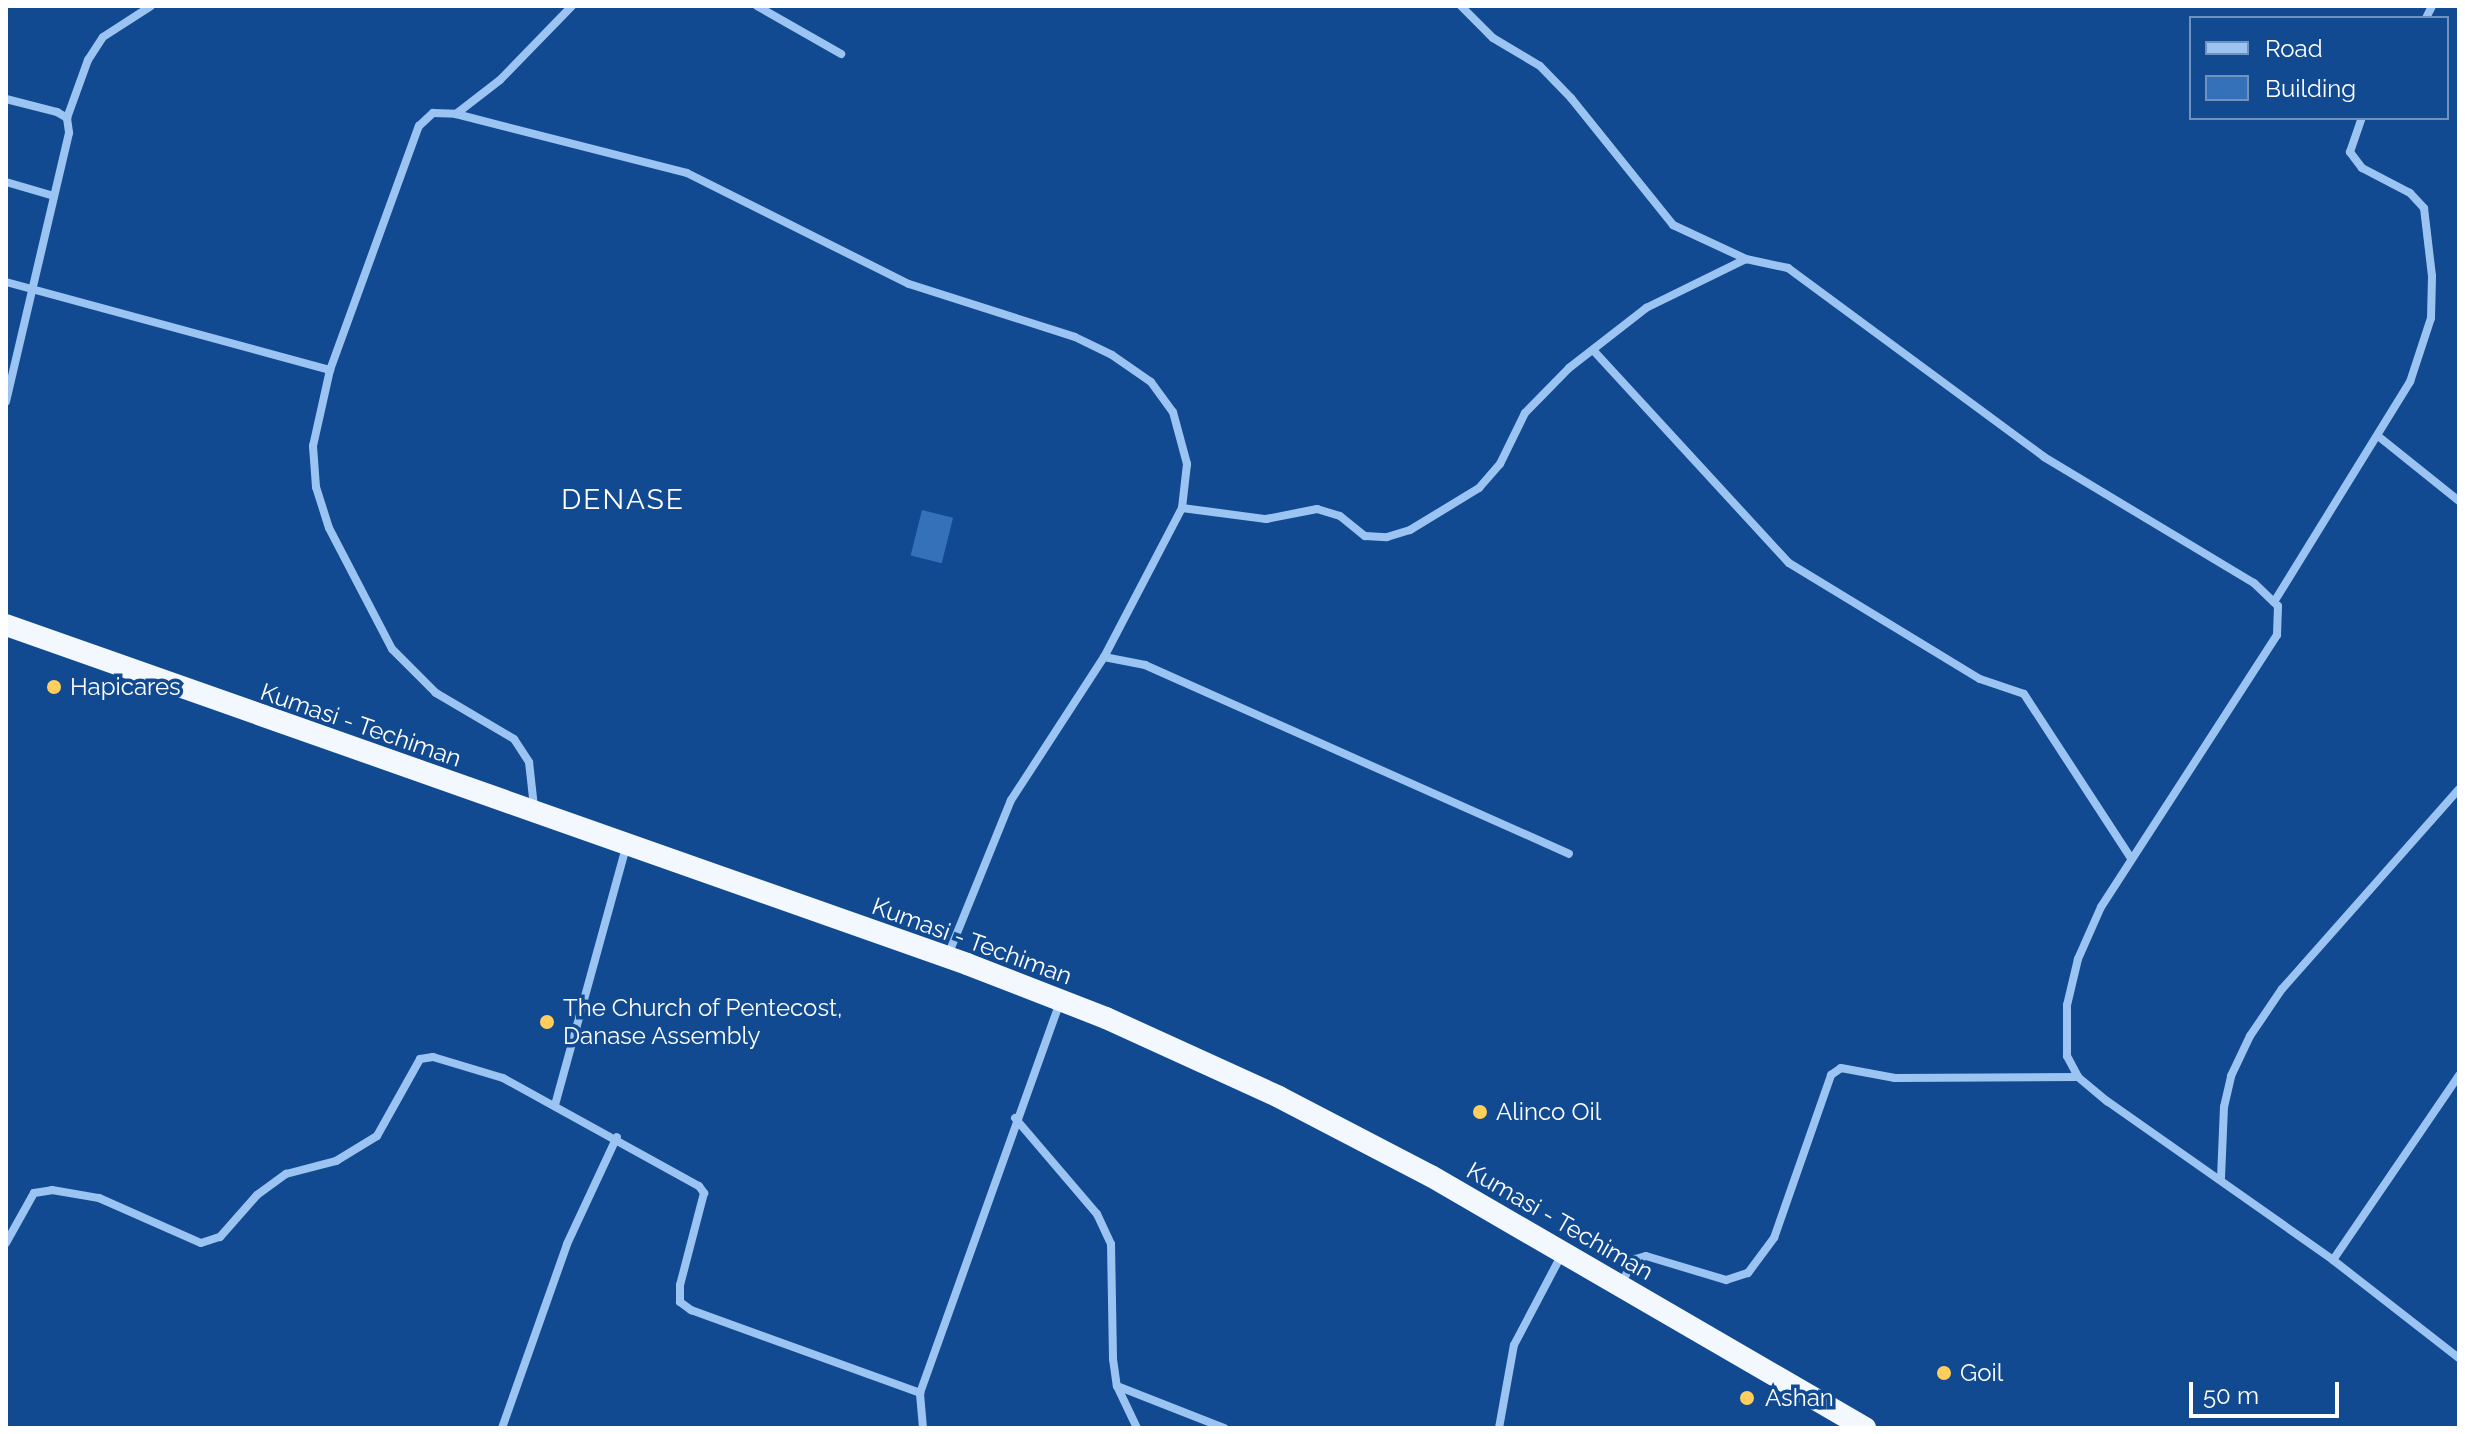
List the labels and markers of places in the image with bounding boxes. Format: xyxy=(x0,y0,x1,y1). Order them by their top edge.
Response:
place label: Hapicares xyxy=(70,673,181,701)
marker: Hapicares xyxy=(45,678,63,696)
place label: The Church of Pentecost, Danase Assembly xyxy=(563,994,843,1050)
marker: The Church of Pentecost, Danase Assembly xyxy=(538,1013,556,1031)
place label: Alinco Oil xyxy=(1496,1098,1601,1126)
marker: Alinco Oil xyxy=(1471,1103,1489,1121)
place label: Goil xyxy=(1960,1359,2003,1387)
marker: Goil xyxy=(1935,1364,1953,1382)
place label: Ashan xyxy=(1765,1384,1834,1412)
marker: Ashan xyxy=(1736,1387,1758,1409)

